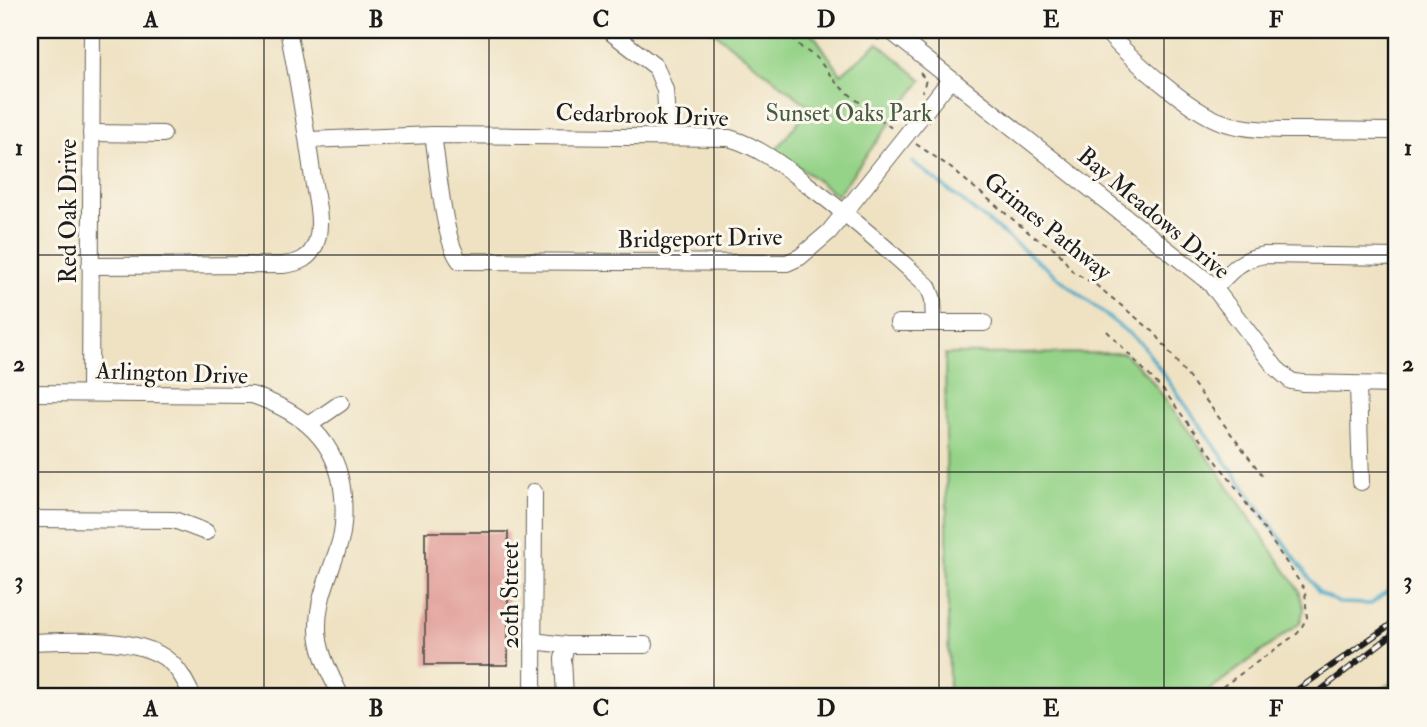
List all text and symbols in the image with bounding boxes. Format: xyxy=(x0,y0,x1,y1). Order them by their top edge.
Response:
text: A xyxy=(143,5,159,34)
text: B xyxy=(368,5,384,34)
text: C xyxy=(593,5,609,34)
text: D xyxy=(817,5,835,34)
text: E xyxy=(1043,5,1060,34)
text: F xyxy=(1269,5,1284,34)
street label: Cedarbrook Drive xyxy=(555,97,729,134)
park label: Sunset Oaks Park xyxy=(766,98,933,129)
text: 1 xyxy=(15,133,23,162)
text: 1 xyxy=(1404,133,1412,162)
street label: Red Oak Drive xyxy=(53,139,84,283)
street label: Bay Meadows Drive xyxy=(1071,140,1236,286)
street label: Grimes Pathway xyxy=(977,165,1118,288)
street label: Bridgeport Drive xyxy=(617,222,783,255)
text: 2 xyxy=(13,349,25,378)
text: 2 xyxy=(1402,349,1414,378)
street label: Arlington Drive xyxy=(94,355,249,392)
street label: 20th Street xyxy=(495,541,526,649)
text: 3 xyxy=(15,566,23,595)
text: 3 xyxy=(1404,566,1412,595)
text: A xyxy=(143,694,159,723)
text: B xyxy=(368,694,384,723)
text: C xyxy=(593,694,609,723)
text: D xyxy=(817,694,835,723)
text: E xyxy=(1043,694,1060,723)
text: F xyxy=(1269,694,1284,723)

